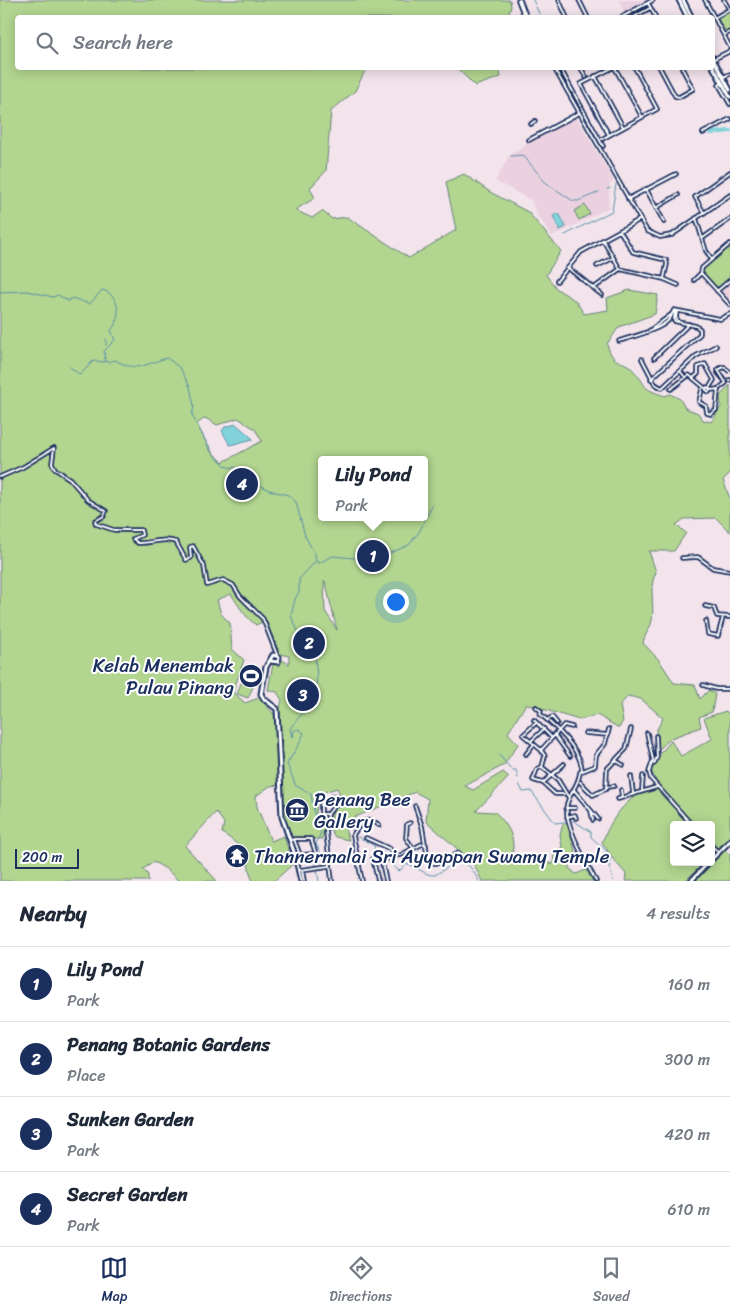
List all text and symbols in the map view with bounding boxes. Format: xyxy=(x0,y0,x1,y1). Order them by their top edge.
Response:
search box xyxy=(15,15,715,70)
text: Search here xyxy=(73,26,173,59)
icon: search xyxy=(33,29,61,57)
popup xyxy=(318,456,428,521)
text: Lily Pond xyxy=(335,458,411,491)
pin: 4 xyxy=(226,465,258,503)
text: Park xyxy=(335,491,368,520)
pin: 1 xyxy=(357,537,389,575)
your location xyxy=(383,589,409,615)
pin: 2 xyxy=(293,624,325,662)
place label: Kelab Menembak Pulau Pinang xyxy=(93,649,234,704)
sports icon: Kelab Menembak Pulau Pinang xyxy=(238,663,264,689)
pin: 3 xyxy=(287,676,319,714)
place label: Penang Bee Gallery xyxy=(314,783,411,838)
museum icon: Penang Bee Gallery xyxy=(284,797,310,823)
map controls xyxy=(670,821,715,866)
button: layers xyxy=(670,821,715,866)
place label: Thannermalai Sri Ayyappan Swamy Temple xyxy=(254,840,610,873)
temple icon: Thannermalai Sri Ayyappan Swamy Temple xyxy=(224,843,250,869)
text: 200 m xyxy=(22,845,62,870)
scale bar xyxy=(15,846,79,869)
text: Nearby xyxy=(20,895,86,933)
text: 4 results xyxy=(646,899,710,928)
text: Lily Pond xyxy=(67,953,142,986)
text: 1 xyxy=(33,970,39,999)
text: 160 m xyxy=(667,970,710,999)
text: Park xyxy=(67,986,100,1015)
text: Penang Botanic Gardens xyxy=(67,1028,270,1061)
text: 2 xyxy=(31,1045,41,1074)
text: 300 m xyxy=(665,1045,710,1074)
text: Place xyxy=(67,1061,106,1090)
text: Sunken Garden xyxy=(67,1103,194,1136)
text: 3 xyxy=(32,1120,40,1149)
text: 420 m xyxy=(664,1120,710,1149)
text: Park xyxy=(67,1136,100,1165)
text: Secret Garden xyxy=(67,1178,188,1211)
text: 4 xyxy=(31,1195,41,1224)
text: 610 m xyxy=(667,1195,710,1224)
text: Park xyxy=(67,1211,100,1240)
tab: Map xyxy=(100,1254,128,1309)
tab: Directions xyxy=(329,1254,392,1309)
tab: Saved xyxy=(593,1254,630,1309)

